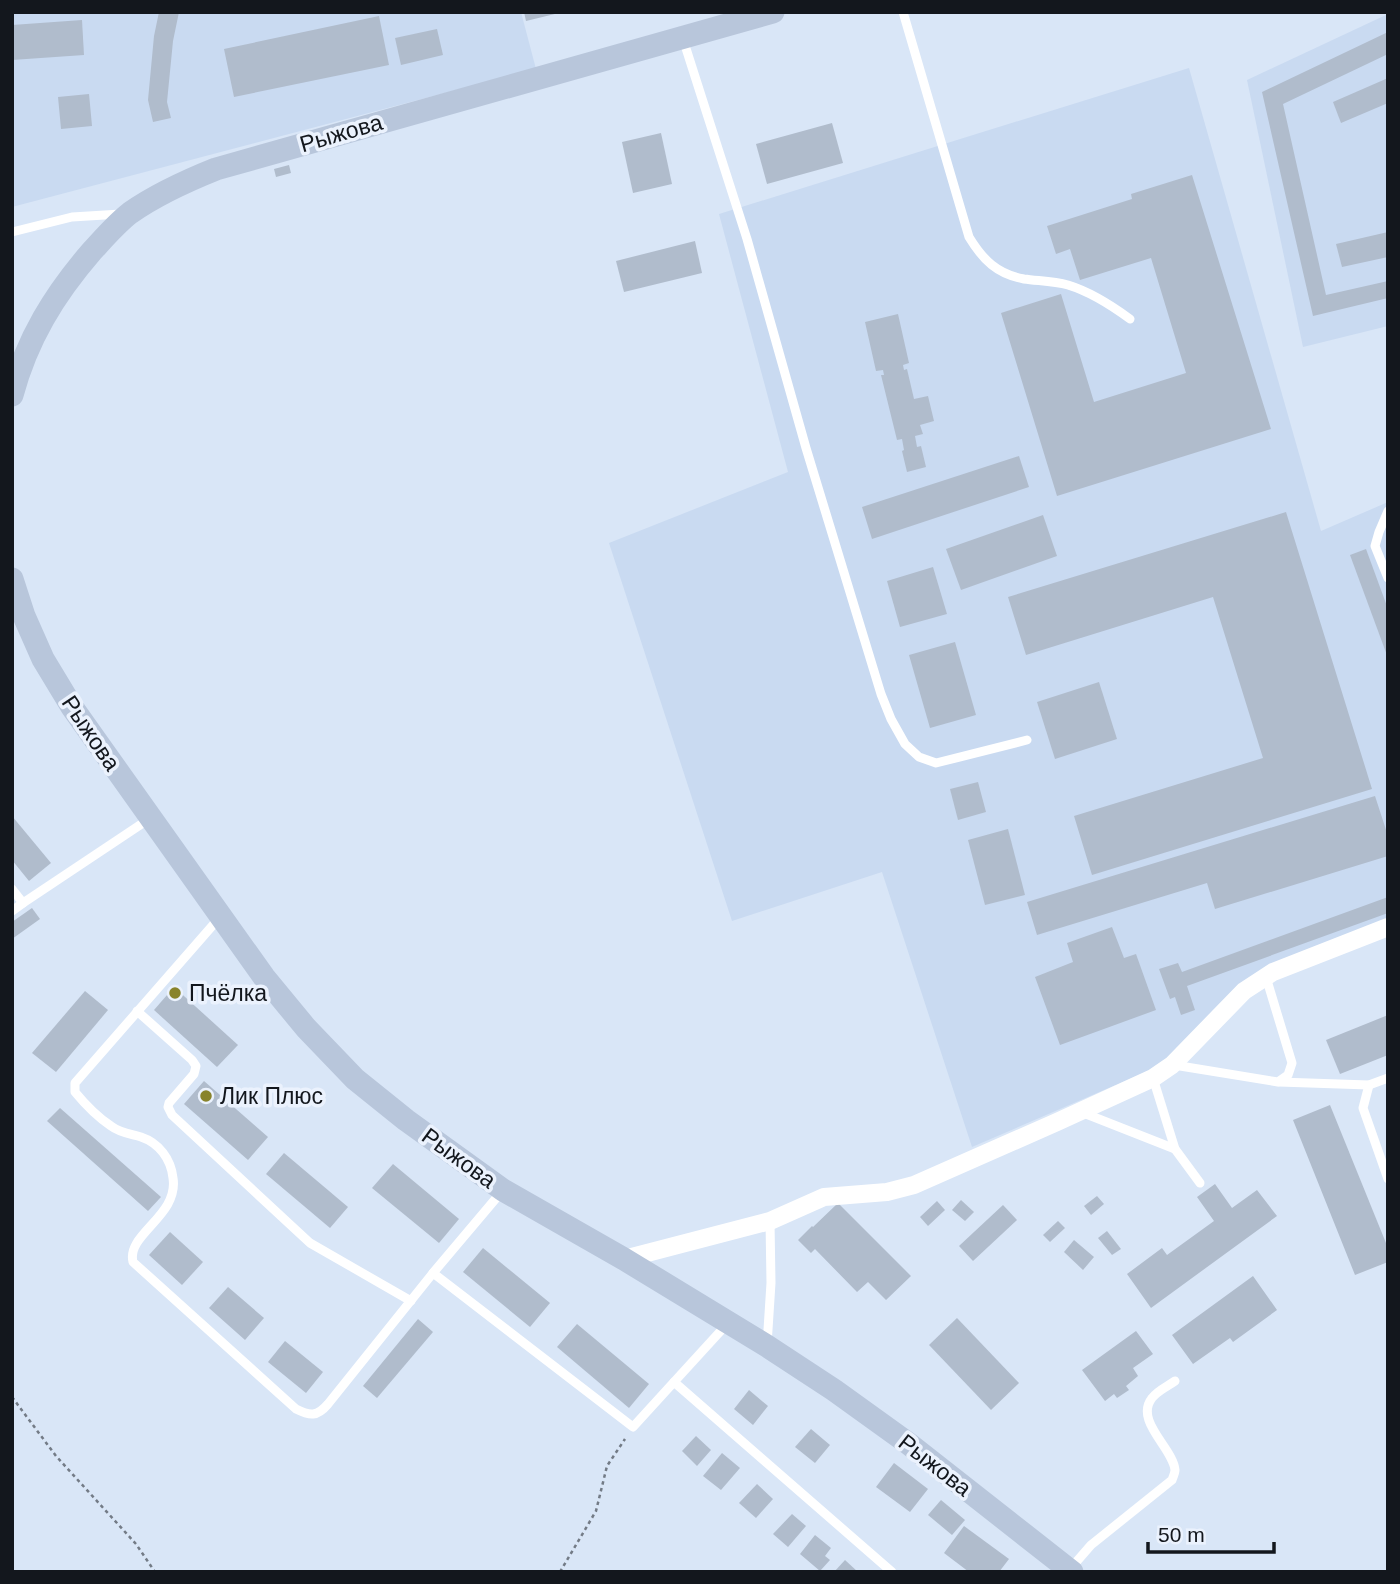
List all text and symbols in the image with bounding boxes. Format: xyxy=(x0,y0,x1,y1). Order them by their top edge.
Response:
street label: Рыжова xyxy=(297,109,386,157)
street label: Рыжова xyxy=(57,691,126,776)
place label: Пчёлка xyxy=(189,980,267,1006)
marker: Пчёлка xyxy=(167,985,183,1001)
place label: Лик Плюс xyxy=(220,1083,323,1109)
marker: Лик Плюс xyxy=(198,1088,214,1104)
street label: Рыжова xyxy=(417,1123,501,1194)
street label: Рыжова xyxy=(894,1429,977,1501)
scale bar xyxy=(1148,1510,1274,1554)
text: 50 m xyxy=(1158,1523,1205,1546)

